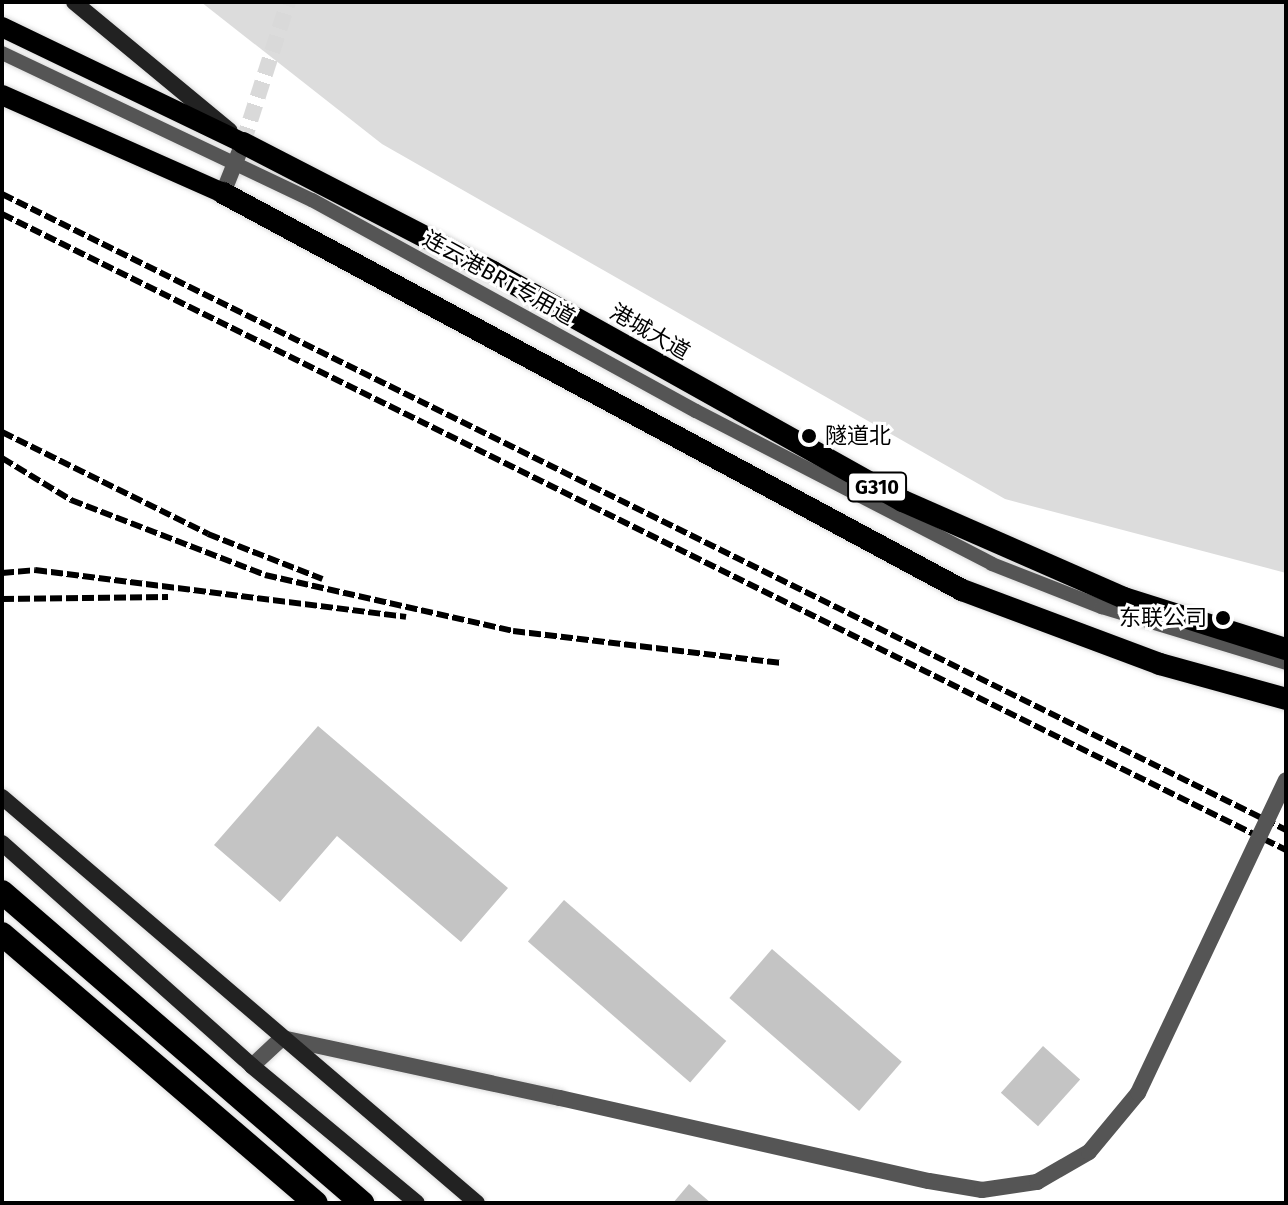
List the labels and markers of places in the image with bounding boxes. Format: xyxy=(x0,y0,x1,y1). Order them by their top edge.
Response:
place label: 隧道北 xyxy=(825,423,891,449)
marker: 隧道北 xyxy=(800,427,818,445)
place label: 东联公司 xyxy=(1119,605,1207,631)
marker: 东联公司 xyxy=(1214,609,1232,627)

